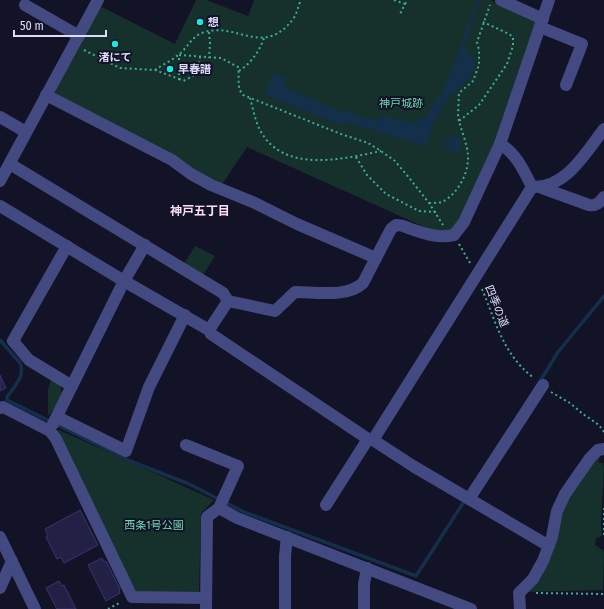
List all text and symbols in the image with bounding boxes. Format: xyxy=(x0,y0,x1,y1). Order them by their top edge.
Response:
scale bar xyxy=(14,12,106,38)
place label: 想 xyxy=(208,16,219,29)
marker: 想 xyxy=(195,17,205,27)
text: 50 m xyxy=(20,19,44,33)
marker: 渚にて xyxy=(110,39,120,49)
place label: 渚にて xyxy=(99,51,132,64)
place label: 早春譜 xyxy=(178,63,211,76)
marker: 早春譜 xyxy=(165,64,175,74)
park label: 神戸城跡 xyxy=(379,97,423,110)
district label: 神戸五丁目 xyxy=(170,204,230,218)
street label: 四季の道 xyxy=(482,283,511,329)
park label: 西条1号公園 xyxy=(124,519,184,532)

